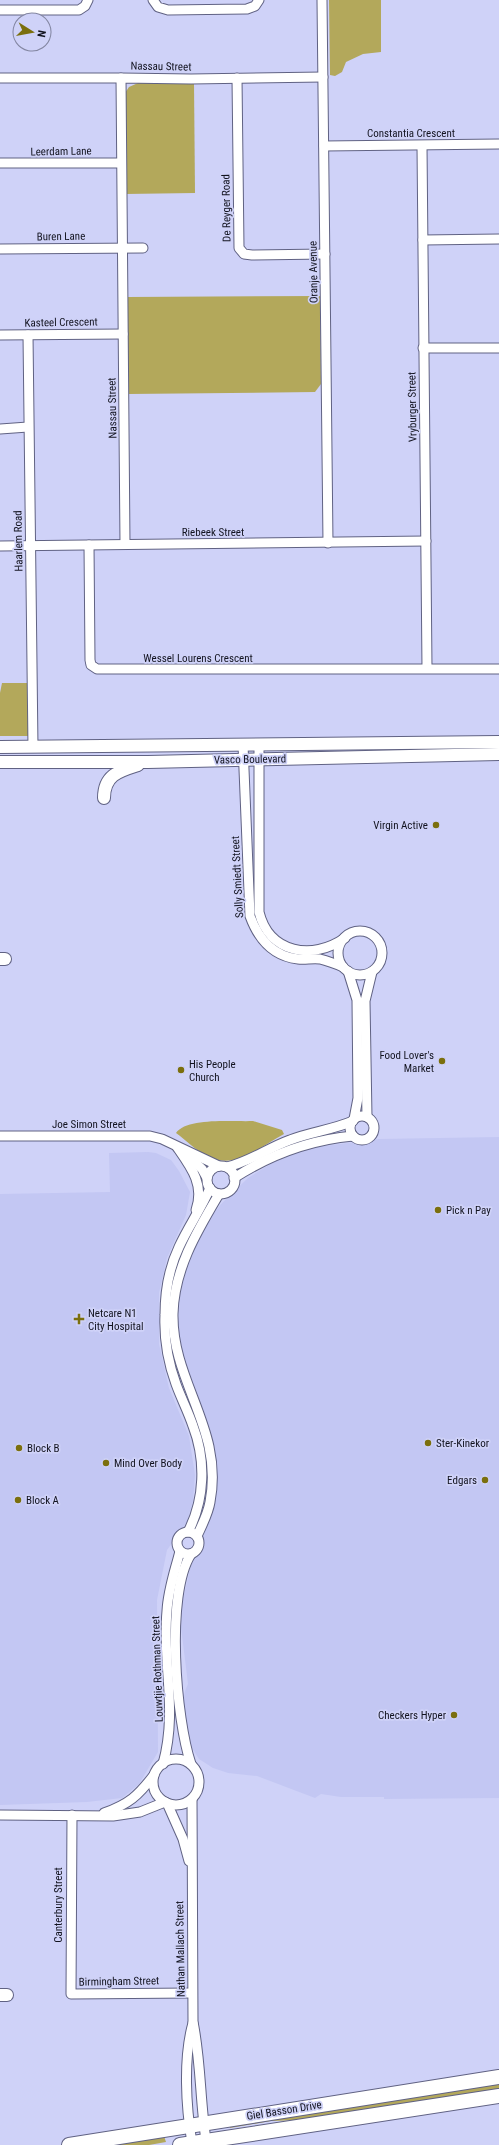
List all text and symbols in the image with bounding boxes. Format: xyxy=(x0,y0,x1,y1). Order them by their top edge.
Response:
north arrow xyxy=(12,12,52,52)
text: N xyxy=(34,29,48,39)
street label: Nassau Street xyxy=(130,59,192,74)
street label: Constantia Crescent xyxy=(367,127,455,140)
street label: Leerdam Lane xyxy=(30,144,92,159)
street label: De Reyger Road xyxy=(219,174,234,242)
street label: Buren Lane xyxy=(37,230,85,243)
street label: Oranje Avenue xyxy=(306,241,321,303)
street label: Kasteel Crescent xyxy=(24,315,98,330)
street label: Vryburger Street xyxy=(405,372,420,442)
street label: Nassau Street xyxy=(105,377,120,439)
street label: Haarlem Road xyxy=(11,510,26,572)
street label: Riebeek Street xyxy=(182,526,244,539)
street label: Wessel Lourens Crescent xyxy=(143,652,253,665)
street label: Vasco Boulevard xyxy=(214,752,286,767)
place label: Virgin Active xyxy=(373,819,428,832)
marker: Virgin Active xyxy=(431,820,441,830)
street label: Solly Smiedt Street xyxy=(229,836,246,918)
place label: Food Lover's Market xyxy=(379,1049,434,1075)
marker: Food Lover's Market xyxy=(437,1056,447,1066)
place label: His People Church xyxy=(189,1058,236,1084)
marker: His People Church xyxy=(176,1065,186,1075)
street label: Joe Simon Street xyxy=(52,1118,126,1131)
place label: Pick n Pay xyxy=(446,1204,491,1217)
marker: Pick n Pay xyxy=(433,1205,443,1215)
place label: Netcare N1 City Hospital xyxy=(88,1307,143,1333)
marker: Netcare N1 City Hospital xyxy=(73,1313,85,1325)
place label: Ster-Kinekor xyxy=(436,1437,490,1450)
marker: Ster-Kinekor xyxy=(423,1438,433,1448)
place label: Block B xyxy=(27,1442,60,1455)
marker: Block B xyxy=(14,1443,24,1453)
place label: Mind Over Body xyxy=(114,1457,182,1470)
marker: Mind Over Body xyxy=(101,1458,111,1468)
place label: Edgars xyxy=(447,1474,477,1487)
marker: Edgars xyxy=(480,1475,490,1485)
place label: Block A xyxy=(26,1494,60,1507)
marker: Block A xyxy=(13,1495,23,1505)
street label: Louwtjie Rothman Street xyxy=(149,1616,166,1722)
place label: Checkers Hyper xyxy=(378,1709,447,1722)
marker: Checkers Hyper xyxy=(449,1710,459,1720)
street label: Canterbury Street xyxy=(52,1867,65,1943)
street label: Nathan Mallach Street xyxy=(173,1901,188,1997)
street label: Birmingham Street xyxy=(79,1974,159,1989)
street label: Giel Basson Drive xyxy=(246,2098,323,2123)

